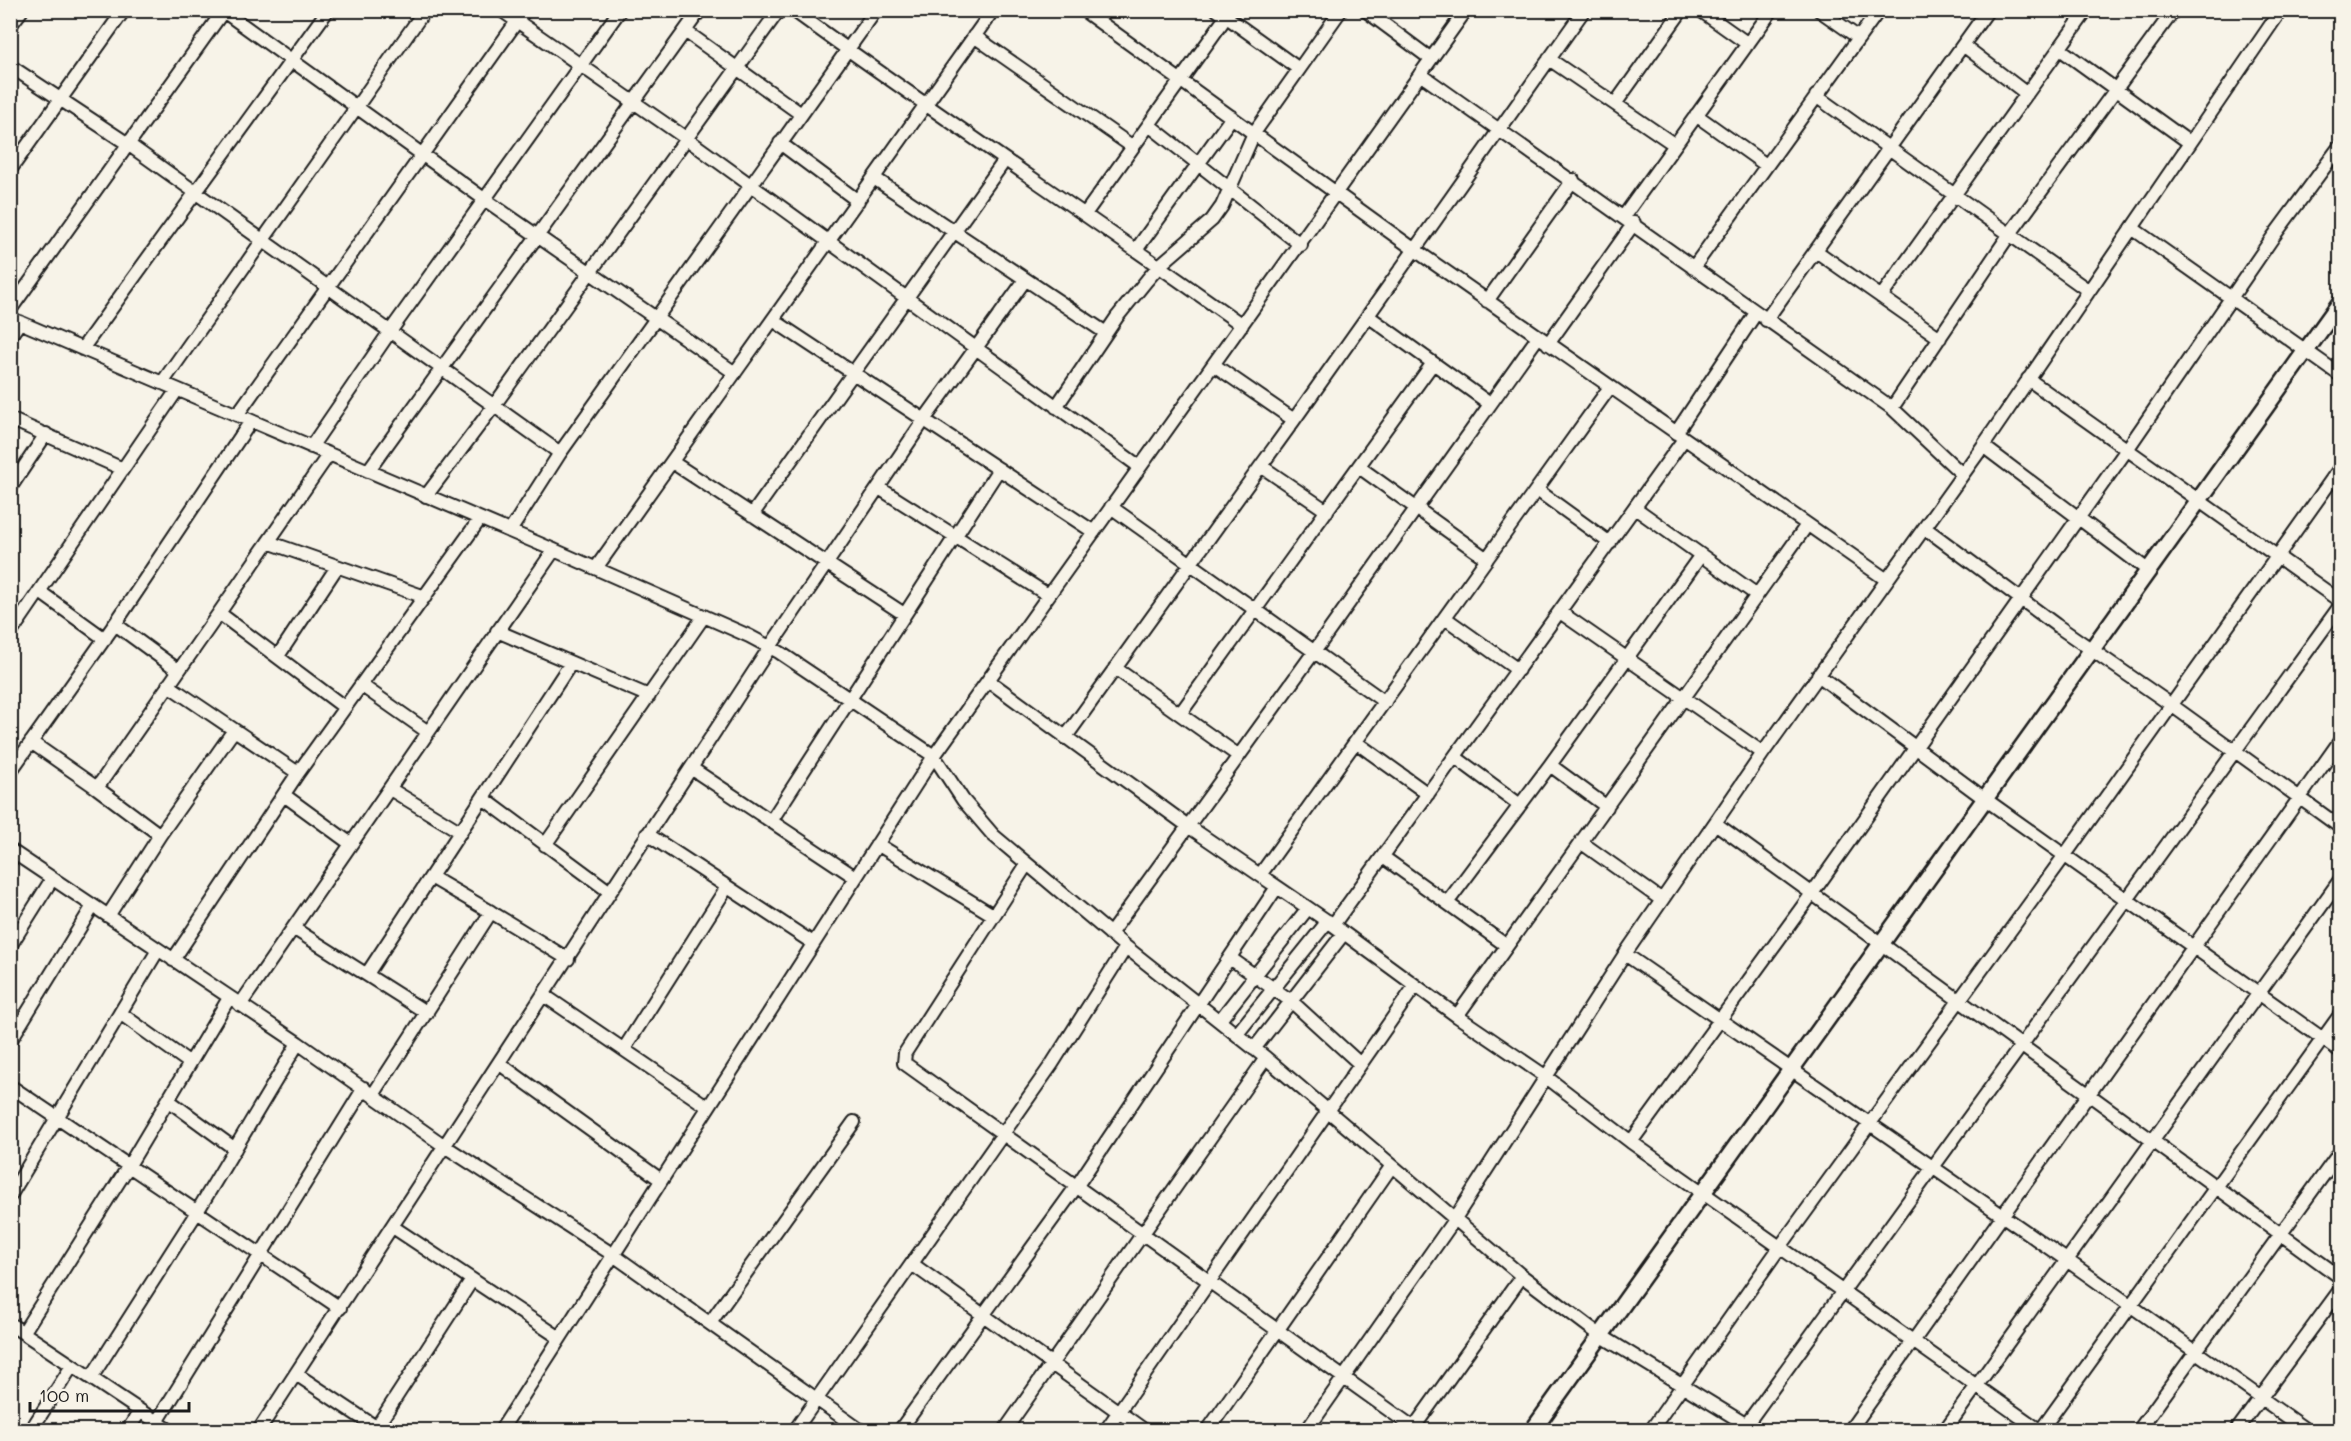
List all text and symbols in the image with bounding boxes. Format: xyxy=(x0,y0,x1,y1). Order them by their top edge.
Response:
scale bar xyxy=(30,1375,189,1413)
text: 100 m xyxy=(39,1383,89,1407)

